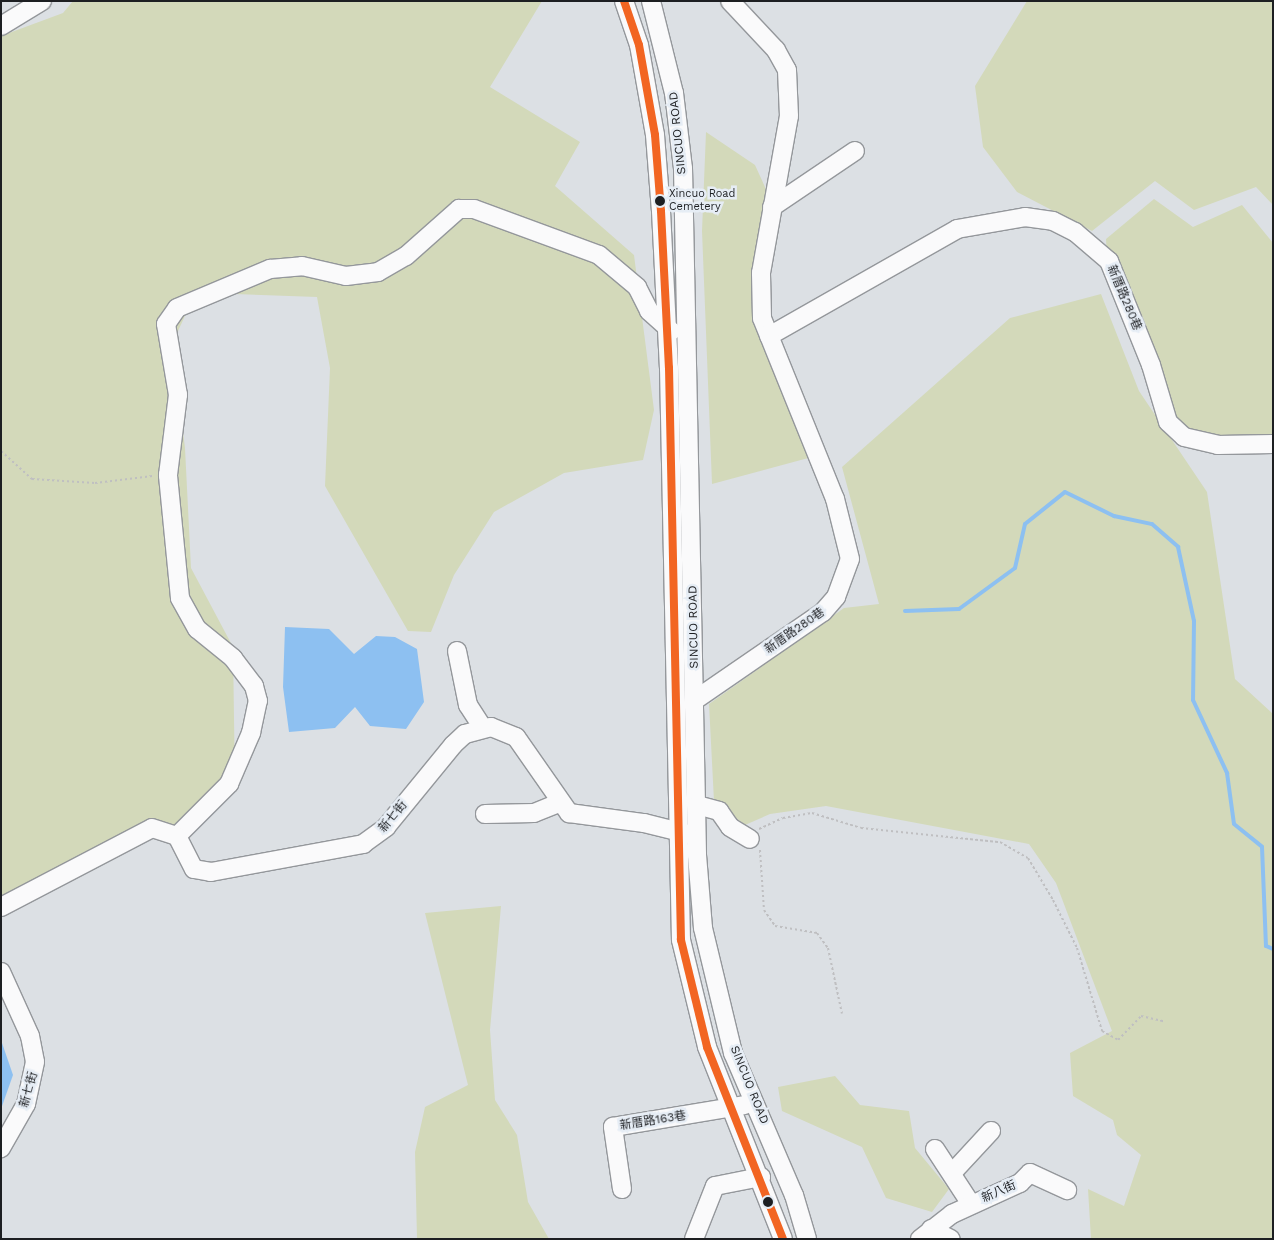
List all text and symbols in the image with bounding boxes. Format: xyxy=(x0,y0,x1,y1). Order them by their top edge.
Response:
street label: SINCUO ROAD xyxy=(666,91,690,175)
place label: Xincuo Road Cemetery xyxy=(669,188,735,214)
marker: Xincuo Road Cemetery xyxy=(655,196,665,206)
street label: 新厝路280巷 xyxy=(1104,263,1144,333)
street label: SINCUO ROAD xyxy=(686,585,702,669)
street label: 新厝路280巷 xyxy=(762,605,828,657)
street label: 新七街 xyxy=(376,799,410,835)
street label: SINCUO ROAD xyxy=(727,1044,771,1126)
street label: 新七街 xyxy=(17,1071,41,1109)
street label: 新厝路163巷 xyxy=(619,1109,687,1133)
street label: 新八街 xyxy=(980,1178,1018,1206)
unlabelled marker xyxy=(763,1197,773,1207)

